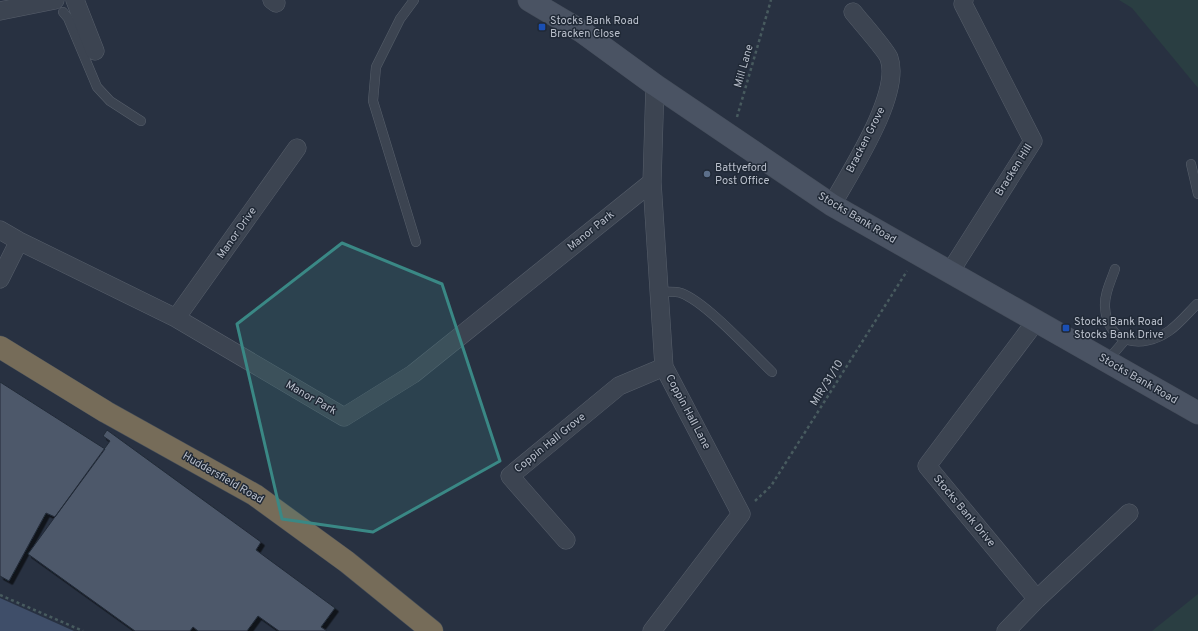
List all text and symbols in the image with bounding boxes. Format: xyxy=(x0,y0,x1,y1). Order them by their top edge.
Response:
place label: Stocks Bank Road Bracken Close xyxy=(550,14,639,41)
marker: Stocks Bank Road Bracken Close xyxy=(537,22,547,32)
street label: Mill Lane xyxy=(731,43,757,89)
street label: Bracken Grove xyxy=(843,105,889,175)
street label: Bracken Hill xyxy=(992,141,1036,199)
place label: Battyeford Post Office xyxy=(715,161,770,188)
marker: Battyeford Post Office xyxy=(702,169,712,179)
street label: Stocks Bank Road xyxy=(815,189,899,247)
street label: Manor Drive xyxy=(214,204,260,262)
street label: Manor Park xyxy=(565,208,617,254)
place label: Stocks Bank Road Stocks Bank Drive xyxy=(1074,315,1164,342)
marker: Stocks Bank Road Stocks Bank Drive xyxy=(1061,323,1071,333)
street label: Stocks Bank Road xyxy=(1096,351,1180,407)
street label: MIR/31/10 xyxy=(807,357,847,409)
street label: Coppin Hall Lane xyxy=(662,372,714,452)
street label: Manor Park xyxy=(283,378,339,418)
street label: Coppin Hall Grove xyxy=(511,410,589,476)
street label: Huddersfield Road xyxy=(180,449,266,507)
street label: Stocks Bank Drive xyxy=(930,472,998,550)

